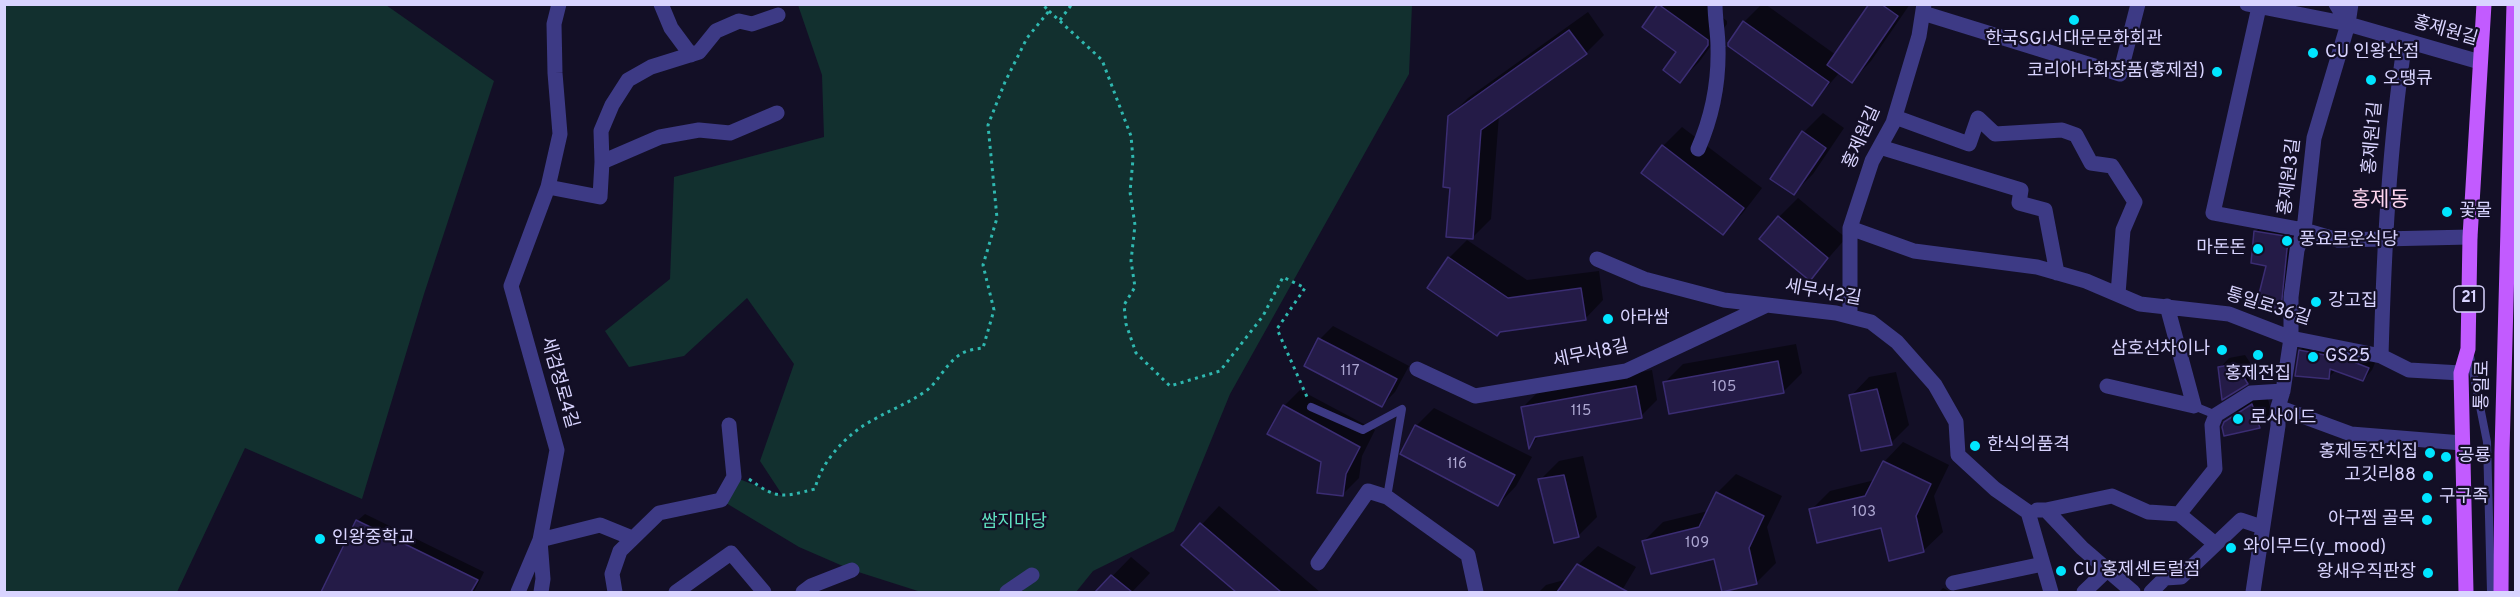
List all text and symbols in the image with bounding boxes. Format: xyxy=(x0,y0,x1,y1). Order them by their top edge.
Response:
street label: 홍제원길 xyxy=(2410,12,2480,52)
marker: 한국SGI서대문문화회관 xyxy=(2067,13,2081,27)
place label: 한국SGI서대문문화회관 xyxy=(1985,29,2163,51)
place label: CU 인왕산점 xyxy=(2325,42,2420,64)
marker: CU 인왕산점 xyxy=(2306,46,2320,60)
place label: 코리아나화장품(홍제점) xyxy=(2027,61,2205,83)
marker: 코리아나화장품(홍제점) xyxy=(2210,65,2224,79)
place label: 오땡큐 xyxy=(2383,69,2433,91)
marker: 오땡큐 xyxy=(2364,73,2378,87)
street label: 홍제원1길 xyxy=(2360,101,2388,175)
street label: 홍제원길 xyxy=(1840,103,1886,173)
street label: 홍제원3길 xyxy=(2276,137,2306,217)
district label: 홍제동 xyxy=(2351,189,2409,215)
place label: 꽃물 xyxy=(2459,201,2492,223)
marker: 꽃물 xyxy=(2440,205,2454,219)
place label: 풍요로운식당 xyxy=(2299,230,2398,252)
marker: 풍요로운식당 xyxy=(2280,234,2294,248)
place label: 마돈돈 xyxy=(2196,238,2246,260)
marker: 마돈돈 xyxy=(2251,242,2265,256)
street label: 세무서2길 xyxy=(1783,277,1863,311)
street label: 통일로36길 xyxy=(2223,285,2313,331)
road number: 21 xyxy=(2454,286,2484,312)
place label: 강고집 xyxy=(2328,291,2378,313)
marker: 강고집 xyxy=(2309,295,2323,309)
place label: 아라쌈 xyxy=(1620,308,1670,330)
marker: 아라쌈 xyxy=(1601,312,1615,326)
street label: 세검정로4길 xyxy=(535,335,581,431)
street label: 세무서8길 xyxy=(1551,336,1631,374)
place label: 삼호선차이나 xyxy=(2111,339,2210,361)
marker: 삼호선차이나 xyxy=(2215,343,2229,357)
place label: GS25 xyxy=(2325,346,2370,368)
marker: 홍제전집 xyxy=(2251,348,2265,362)
marker: GS25 xyxy=(2306,350,2320,364)
street label: 통일로 xyxy=(2473,360,2495,410)
house number: 117 xyxy=(1341,363,1359,381)
place label: 홍제전집 xyxy=(2225,364,2291,386)
house number: 105 xyxy=(1712,379,1736,397)
house number: 115 xyxy=(1571,403,1591,421)
place label: 로사이드 xyxy=(2250,408,2316,430)
marker: 로사이드 xyxy=(2231,412,2245,426)
place label: 한식의품격 xyxy=(1987,435,2070,457)
marker: 한식의품격 xyxy=(1968,439,1982,453)
place label: 홍제동잔치집 xyxy=(2319,442,2418,464)
marker: 홍제동잔치집 xyxy=(2423,446,2437,460)
place label: 공룡 xyxy=(2458,446,2491,468)
marker: 공룡 xyxy=(2439,450,2453,464)
house number: 116 xyxy=(1447,456,1467,474)
place label: 고깃리88 xyxy=(2344,465,2416,487)
marker: 고깃리88 xyxy=(2421,469,2435,483)
place label: 구구족 xyxy=(2439,487,2489,509)
marker: 구구족 xyxy=(2420,491,2434,505)
house number: 103 xyxy=(1852,504,1876,522)
place label: 아구찜 골목 xyxy=(2328,509,2415,531)
park label: 쌈지마당 xyxy=(981,512,1047,534)
marker: 아구찜 골목 xyxy=(2420,513,2434,527)
place label: 인왕중학교 xyxy=(332,528,415,550)
marker: 인왕중학교 xyxy=(313,532,327,546)
house number: 109 xyxy=(1685,535,1709,553)
place label: 와이무드(y_mood) xyxy=(2243,537,2386,559)
marker: 와이무드(y_mood) xyxy=(2224,541,2238,555)
place label: CU 홍제센트럴점 xyxy=(2073,560,2201,582)
place label: 왕새우직판장 xyxy=(2317,562,2416,584)
marker: CU 홍제센트럴점 xyxy=(2054,564,2068,578)
marker: 왕새우직판장 xyxy=(2421,566,2435,580)

